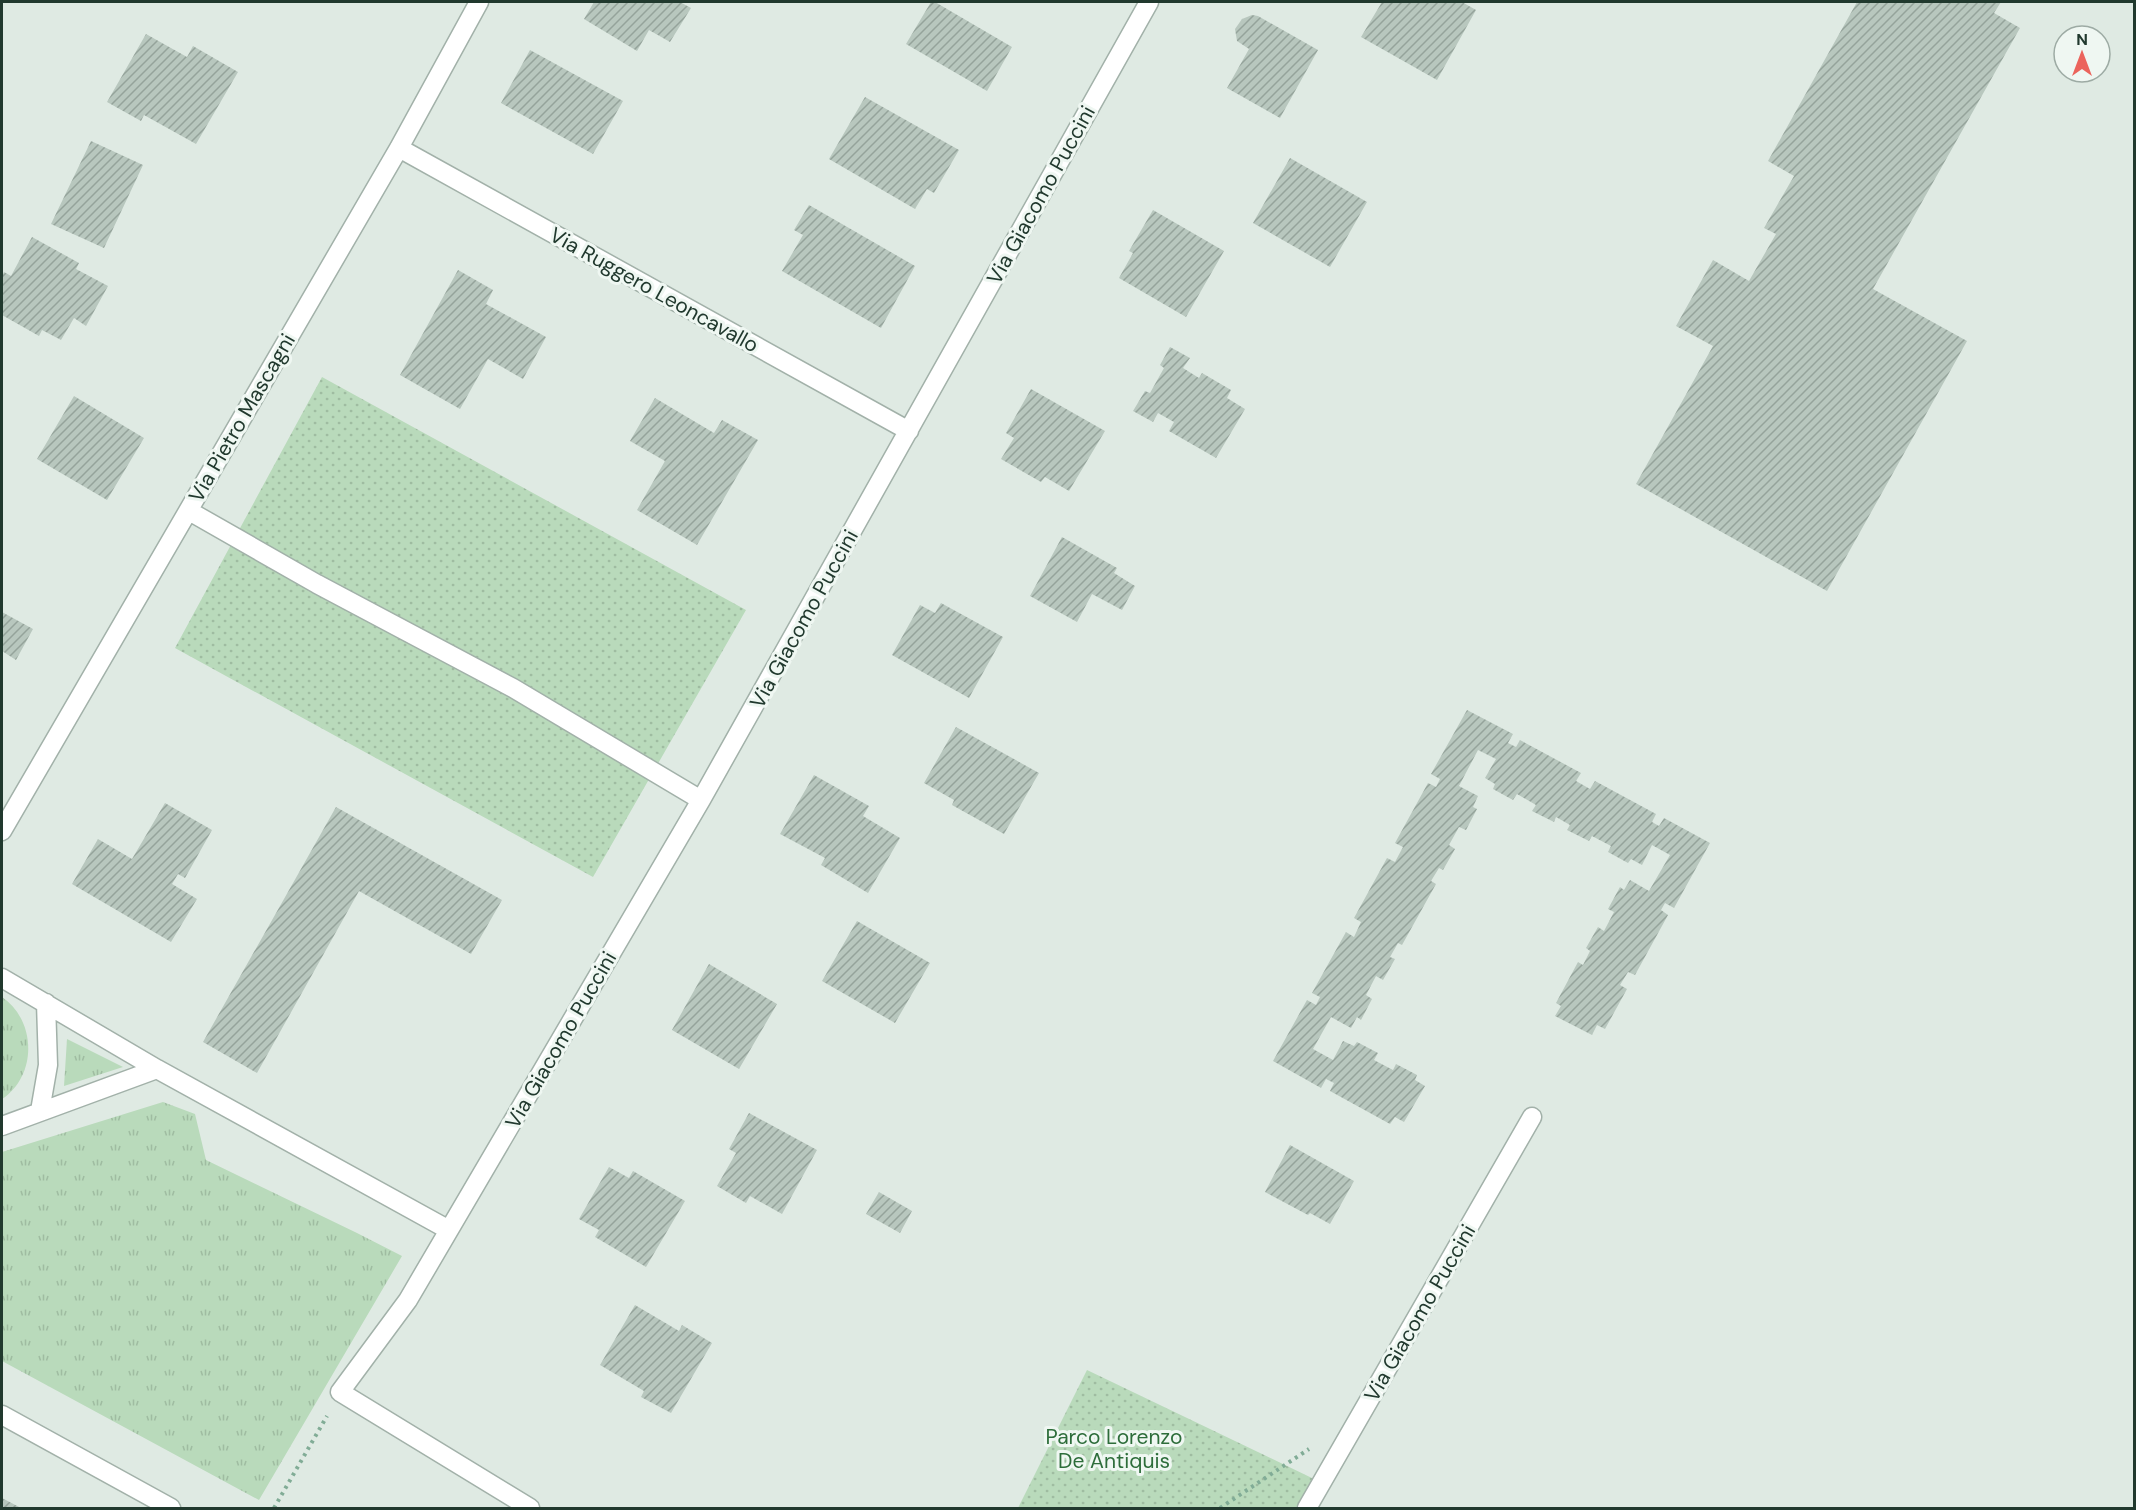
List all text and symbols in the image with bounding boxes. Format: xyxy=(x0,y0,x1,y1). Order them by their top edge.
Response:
north arrow xyxy=(2052,24,2112,84)
text: N xyxy=(2076,29,2088,50)
street label: Via Giacomo Puccini xyxy=(980,101,1102,289)
street label: Via Ruggero Leoncavallo xyxy=(545,221,763,359)
street label: Via Pietro Mascagni xyxy=(182,329,302,507)
street label: Via Giacomo Puccini xyxy=(743,525,865,713)
street label: Via Giacomo Puccini xyxy=(499,946,623,1134)
street label: Via Giacomo Puccini xyxy=(1358,1219,1482,1407)
park label: Parco Lorenzo De Antiquis xyxy=(1045,1423,1183,1475)

